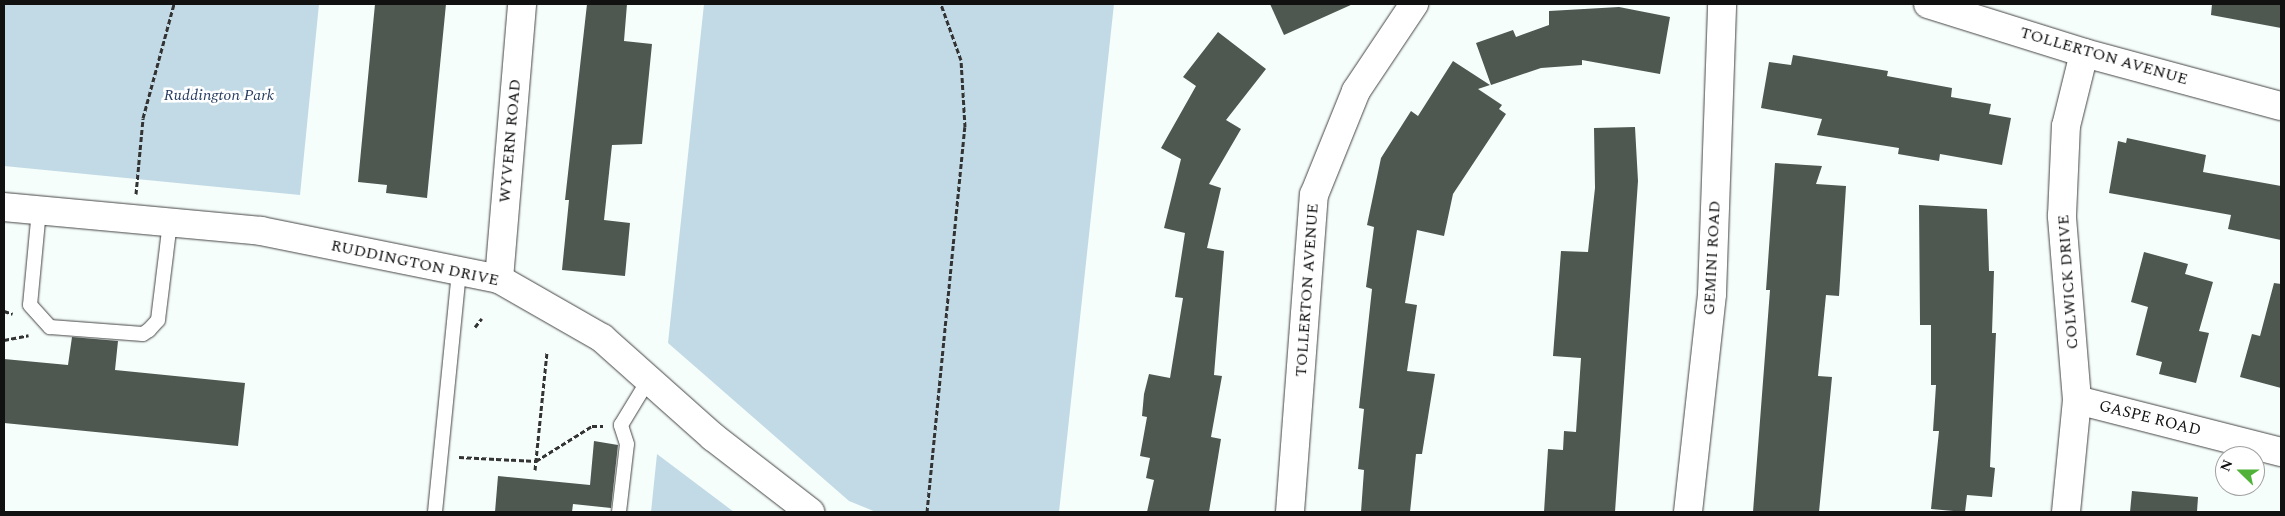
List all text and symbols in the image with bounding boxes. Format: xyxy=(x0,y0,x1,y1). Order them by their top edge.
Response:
street label: TOLLERTON AVENUE xyxy=(2018,23,2190,89)
street label: WYVERN ROAD xyxy=(495,78,525,204)
park label: Ruddington Park xyxy=(164,85,274,105)
street label: GEMINI ROAD xyxy=(1699,200,1725,316)
street label: TOLLERTON AVENUE xyxy=(1291,203,1323,377)
street label: COLWICK DRIVE xyxy=(2054,214,2082,350)
street label: RUDDINGTON DRIVE xyxy=(329,236,501,290)
street label: GASPE ROAD xyxy=(2097,396,2203,440)
north arrow xyxy=(2215,446,2265,496)
text: N xyxy=(2215,456,2238,475)

